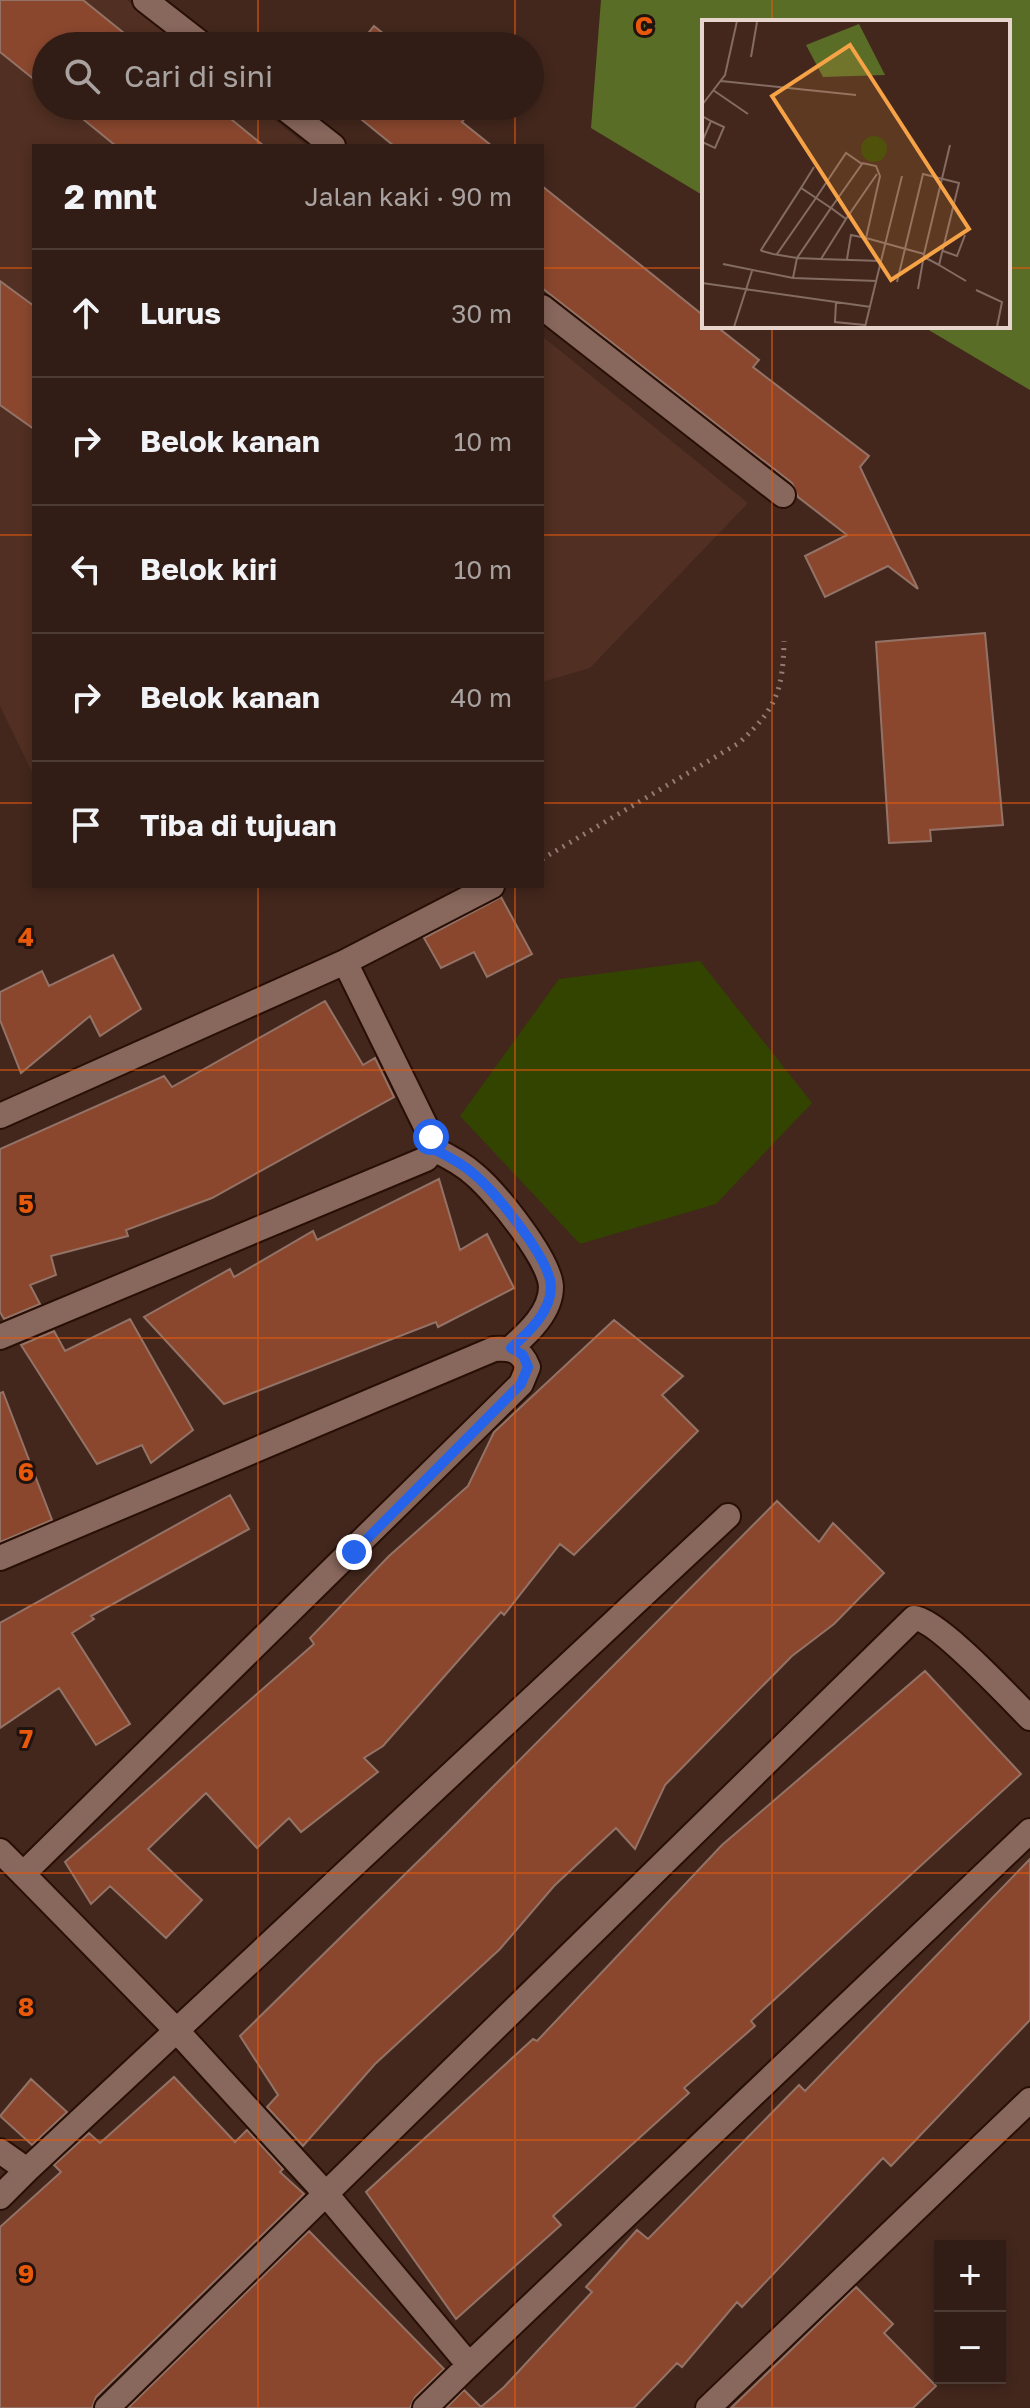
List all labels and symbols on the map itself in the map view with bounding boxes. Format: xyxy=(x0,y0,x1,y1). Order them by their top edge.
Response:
text: C xyxy=(635,10,653,41)
inset map xyxy=(702,20,1010,328)
text: 4 xyxy=(18,921,34,952)
route start xyxy=(413,1119,449,1155)
text: 5 xyxy=(18,1188,34,1219)
text: 6 xyxy=(18,1456,34,1487)
route end xyxy=(336,1534,372,1570)
text: 7 xyxy=(19,1723,33,1754)
text: 8 xyxy=(18,1991,34,2022)
text: 9 xyxy=(18,2258,34,2289)

